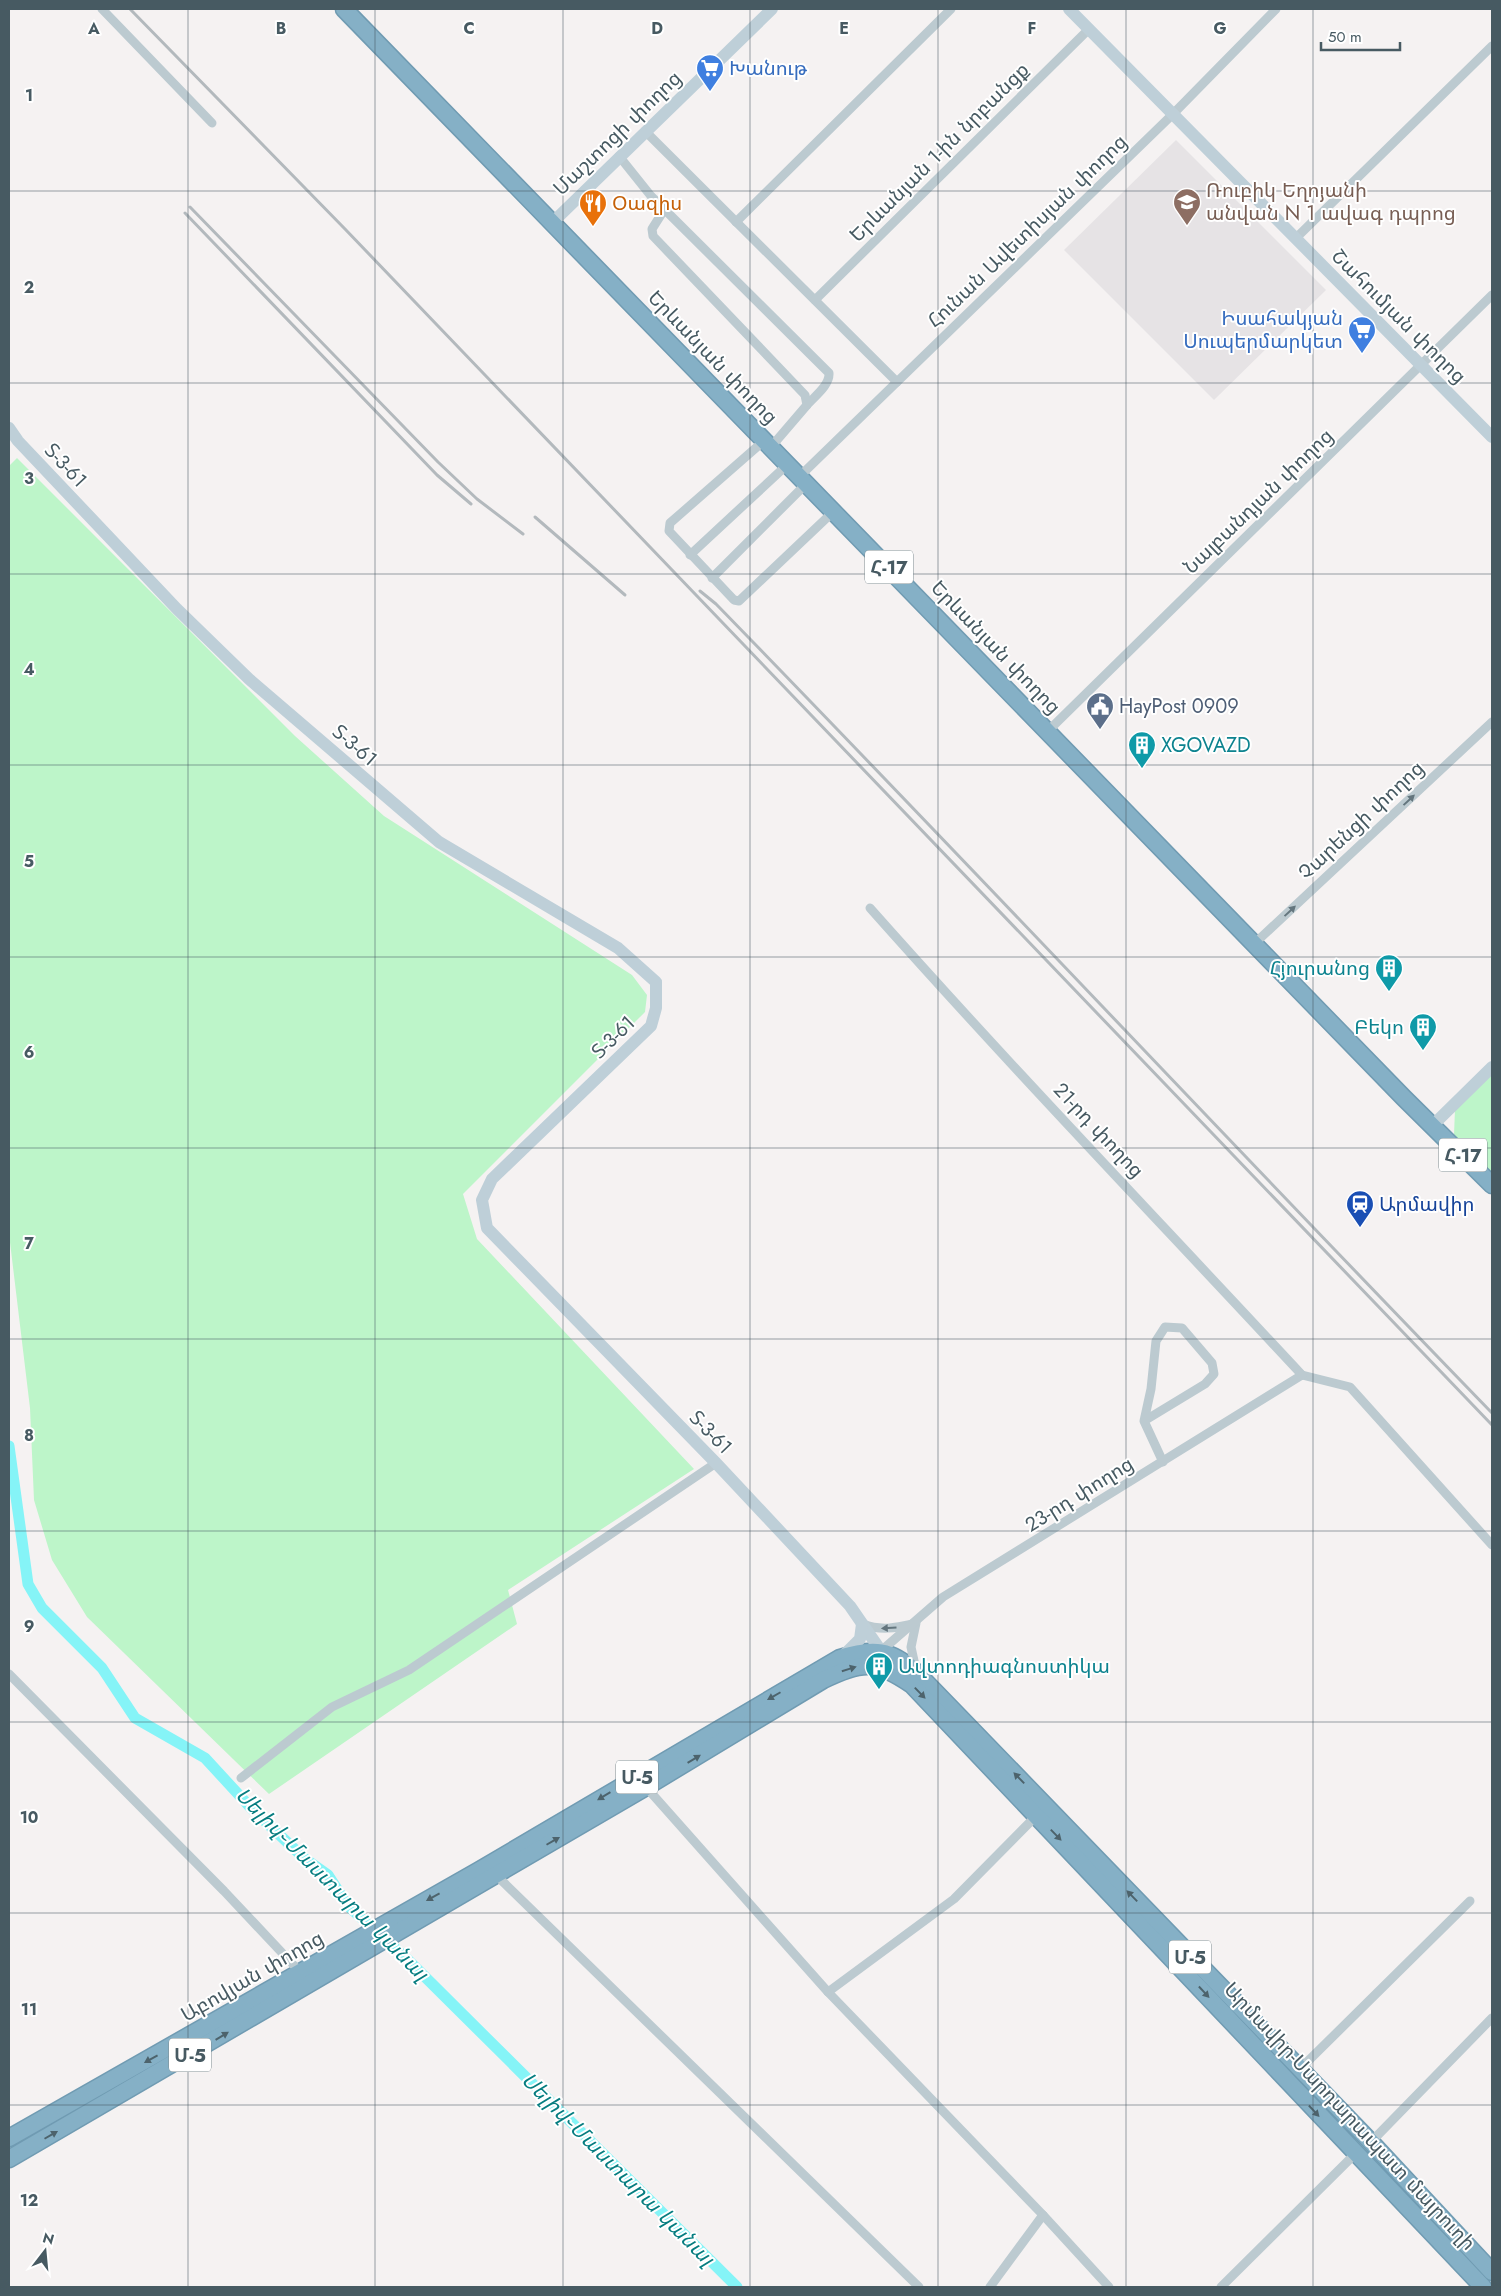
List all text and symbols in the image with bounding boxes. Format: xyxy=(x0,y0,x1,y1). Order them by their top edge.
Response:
text: A xyxy=(87,17,100,40)
text: B xyxy=(276,17,286,40)
text: C xyxy=(463,17,475,40)
text: D xyxy=(651,17,663,40)
text: E xyxy=(839,17,849,40)
text: F xyxy=(1028,17,1036,40)
text: G xyxy=(1213,17,1227,40)
scale bar xyxy=(1321,20,1400,52)
text: 50 m xyxy=(1328,26,1362,48)
supermarket icon: Խանութ xyxy=(695,53,725,92)
place label: Խանութ xyxy=(729,54,808,83)
street label: Երևանյան 1-ին նրբանցք xyxy=(843,56,1036,249)
street label: Մաշտոցի փողոց xyxy=(547,64,688,202)
text: 1 xyxy=(25,84,33,107)
street label: Հունան Ավետիսյան փողոց xyxy=(921,128,1134,335)
place label: Ռուբիկ Եղոյանի անվան N 1 ավագ դպրոց xyxy=(1206,176,1456,228)
school or university icon: Ռուբիկ Եղոյանի անվան N 1 ավագ դպրոց xyxy=(1172,187,1202,226)
restaurant icon: Օազիս xyxy=(578,188,608,227)
place label: Օազիս xyxy=(612,189,682,218)
street label: Շահումյան փողոց xyxy=(1325,242,1473,390)
text: 2 xyxy=(24,276,34,299)
street label: Երևանյան փողոց xyxy=(641,284,784,431)
place label: Իսահակյան Սուպերմարկետ xyxy=(1183,304,1343,356)
supermarket icon: Իսահակյան Սուպերմարկետ xyxy=(1347,315,1377,354)
street label: Նալբանդյան փողոց xyxy=(1177,422,1340,581)
street label: Տ-3-61 xyxy=(38,437,94,494)
text: 3 xyxy=(24,467,34,490)
road number: Հ-17 xyxy=(865,550,913,584)
street label: Երևանյան փողոց xyxy=(924,574,1067,721)
text: 4 xyxy=(23,658,35,681)
public building icon: HayPost 0909 xyxy=(1085,691,1115,730)
place label: HayPost 0909 xyxy=(1119,692,1239,721)
street label: Տ-3-61 xyxy=(326,718,384,773)
building icon: XGOVAZD xyxy=(1127,730,1157,769)
place label: XGOVAZD xyxy=(1161,731,1251,760)
street label: Չարենցի փողոց xyxy=(1292,754,1431,886)
one-way arrow xyxy=(1402,794,1414,806)
text: 5 xyxy=(24,850,34,873)
one-way arrow xyxy=(1284,905,1296,917)
building icon: Հյուրանոց xyxy=(1374,953,1404,992)
place label: Հյուրանոց xyxy=(1270,954,1370,983)
street label: Տ-3-61 xyxy=(585,1009,642,1066)
building icon: Բեկո xyxy=(1408,1012,1438,1051)
place label: Բեկո xyxy=(1354,1013,1404,1042)
text: 6 xyxy=(24,1041,34,1064)
street label: 21-րդ փողոց xyxy=(1047,1076,1151,1185)
road number: Հ-17 xyxy=(1439,1138,1487,1172)
station icon: Արմավիր xyxy=(1345,1189,1375,1228)
place label: Արմավիր xyxy=(1379,1190,1474,1219)
text: 7 xyxy=(24,1232,34,1255)
street label: Տ-3-61 xyxy=(682,1404,739,1461)
text: 8 xyxy=(24,1424,34,1447)
street label: 23-րդ փողոց xyxy=(1019,1449,1139,1539)
text: 9 xyxy=(24,1615,34,1638)
one-way arrow xyxy=(880,1625,896,1633)
building icon: Ավտոդիագնոստիկա xyxy=(864,1651,894,1690)
place label: Ավտոդիագնոստիկա xyxy=(898,1652,1110,1681)
one-way arrow xyxy=(842,1665,857,1673)
one-way arrow xyxy=(914,1686,926,1698)
one-way arrow xyxy=(767,1692,780,1701)
one-way arrow xyxy=(687,1754,700,1763)
road number: Մ-5 xyxy=(616,1760,658,1794)
one-way arrow xyxy=(1014,1773,1026,1785)
water label: Սելիվ֊Մաստարա կանալ xyxy=(229,1781,436,1988)
one-way arrow xyxy=(597,1792,610,1801)
text: 10 xyxy=(20,1806,38,1829)
one-way arrow xyxy=(1050,1829,1062,1841)
one-way arrow xyxy=(547,1836,560,1845)
one-way arrow xyxy=(1126,1890,1138,1902)
one-way arrow xyxy=(427,1892,440,1901)
street label: Աբովյան փողոց xyxy=(175,1924,329,2029)
road number: Մ-5 xyxy=(1169,1940,1211,1974)
street label: Արմավիր-Սարդարապատ մայրուղի xyxy=(1217,1976,1482,2257)
one-way arrow xyxy=(1198,1986,1209,1998)
text: 11 xyxy=(21,1998,37,2021)
one-way arrow xyxy=(215,2031,228,2040)
road number: Մ-5 xyxy=(169,2038,211,2072)
one-way arrow xyxy=(144,2054,157,2063)
water label: Սելիվ֊Մաստարա կանալ xyxy=(515,2066,722,2273)
one-way arrow xyxy=(1308,2104,1320,2116)
one-way arrow xyxy=(45,2131,58,2140)
text: 12 xyxy=(20,2189,38,2212)
north arrow xyxy=(20,2226,70,2276)
text: N xyxy=(40,2227,57,2250)

